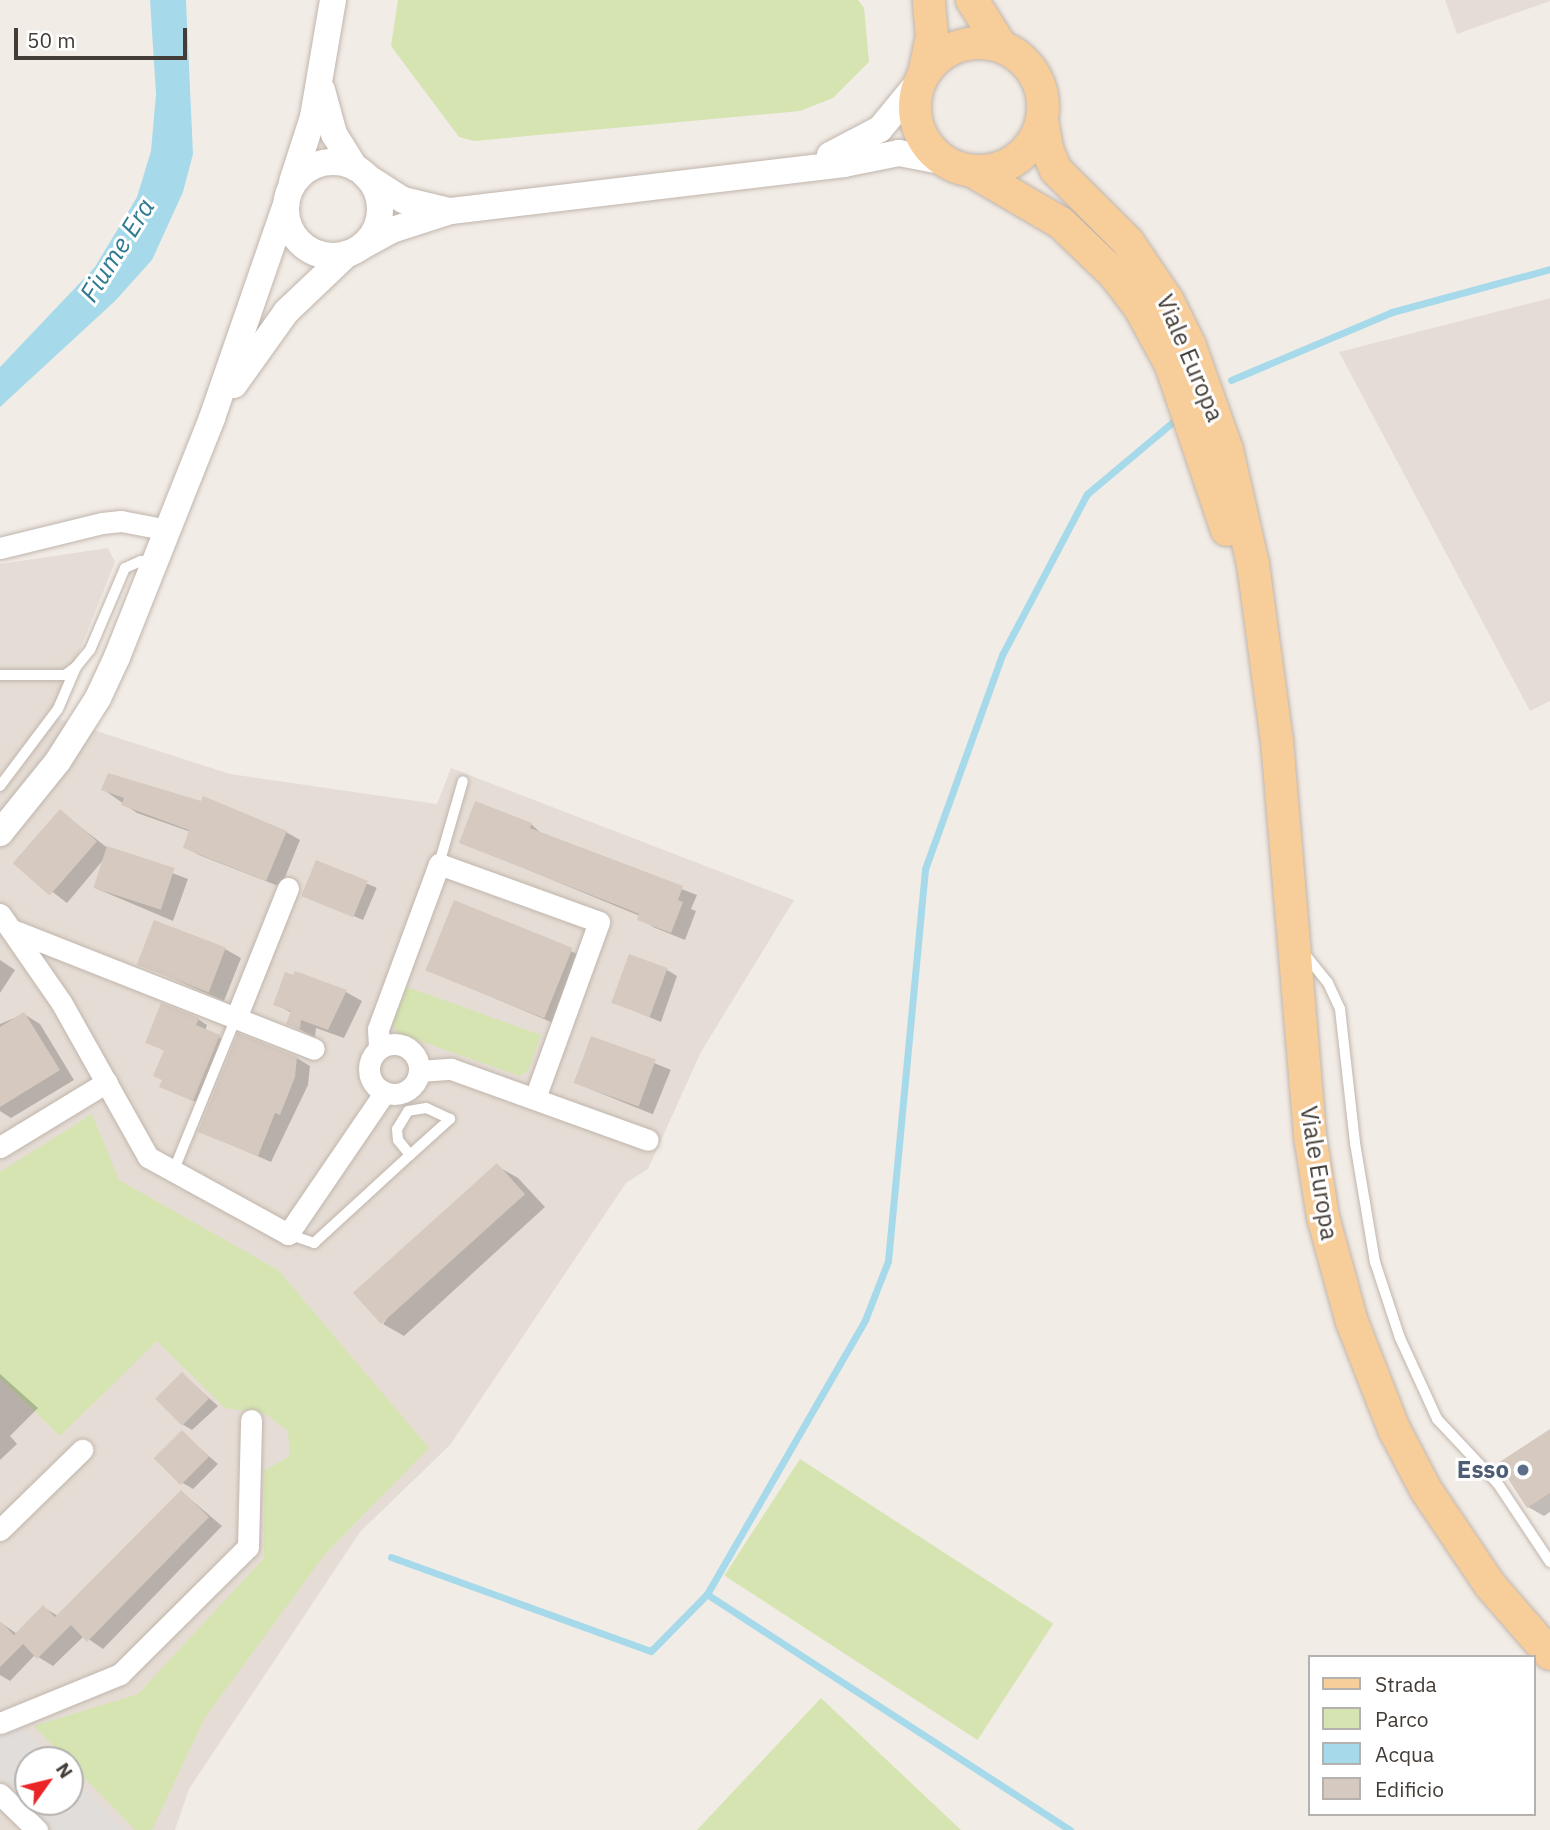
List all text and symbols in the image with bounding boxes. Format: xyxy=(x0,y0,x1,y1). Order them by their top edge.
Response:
scale bar xyxy=(18,14,191,58)
text: 50 m xyxy=(27,26,76,54)
water label: Fiume Era xyxy=(73,193,161,307)
street label: Viale Europa xyxy=(1150,290,1230,426)
street label: Viale Europa xyxy=(1294,1104,1344,1242)
place label: Esso xyxy=(1457,1456,1509,1484)
marker: Esso xyxy=(1515,1462,1531,1478)
legend xyxy=(1308,1655,1536,1816)
text: Strada xyxy=(1375,1670,1437,1698)
text: Parco xyxy=(1375,1705,1429,1733)
text: Acqua xyxy=(1375,1740,1434,1768)
north arrow xyxy=(14,1746,84,1816)
text: N xyxy=(51,1758,79,1783)
text: Edificio xyxy=(1375,1775,1444,1803)

